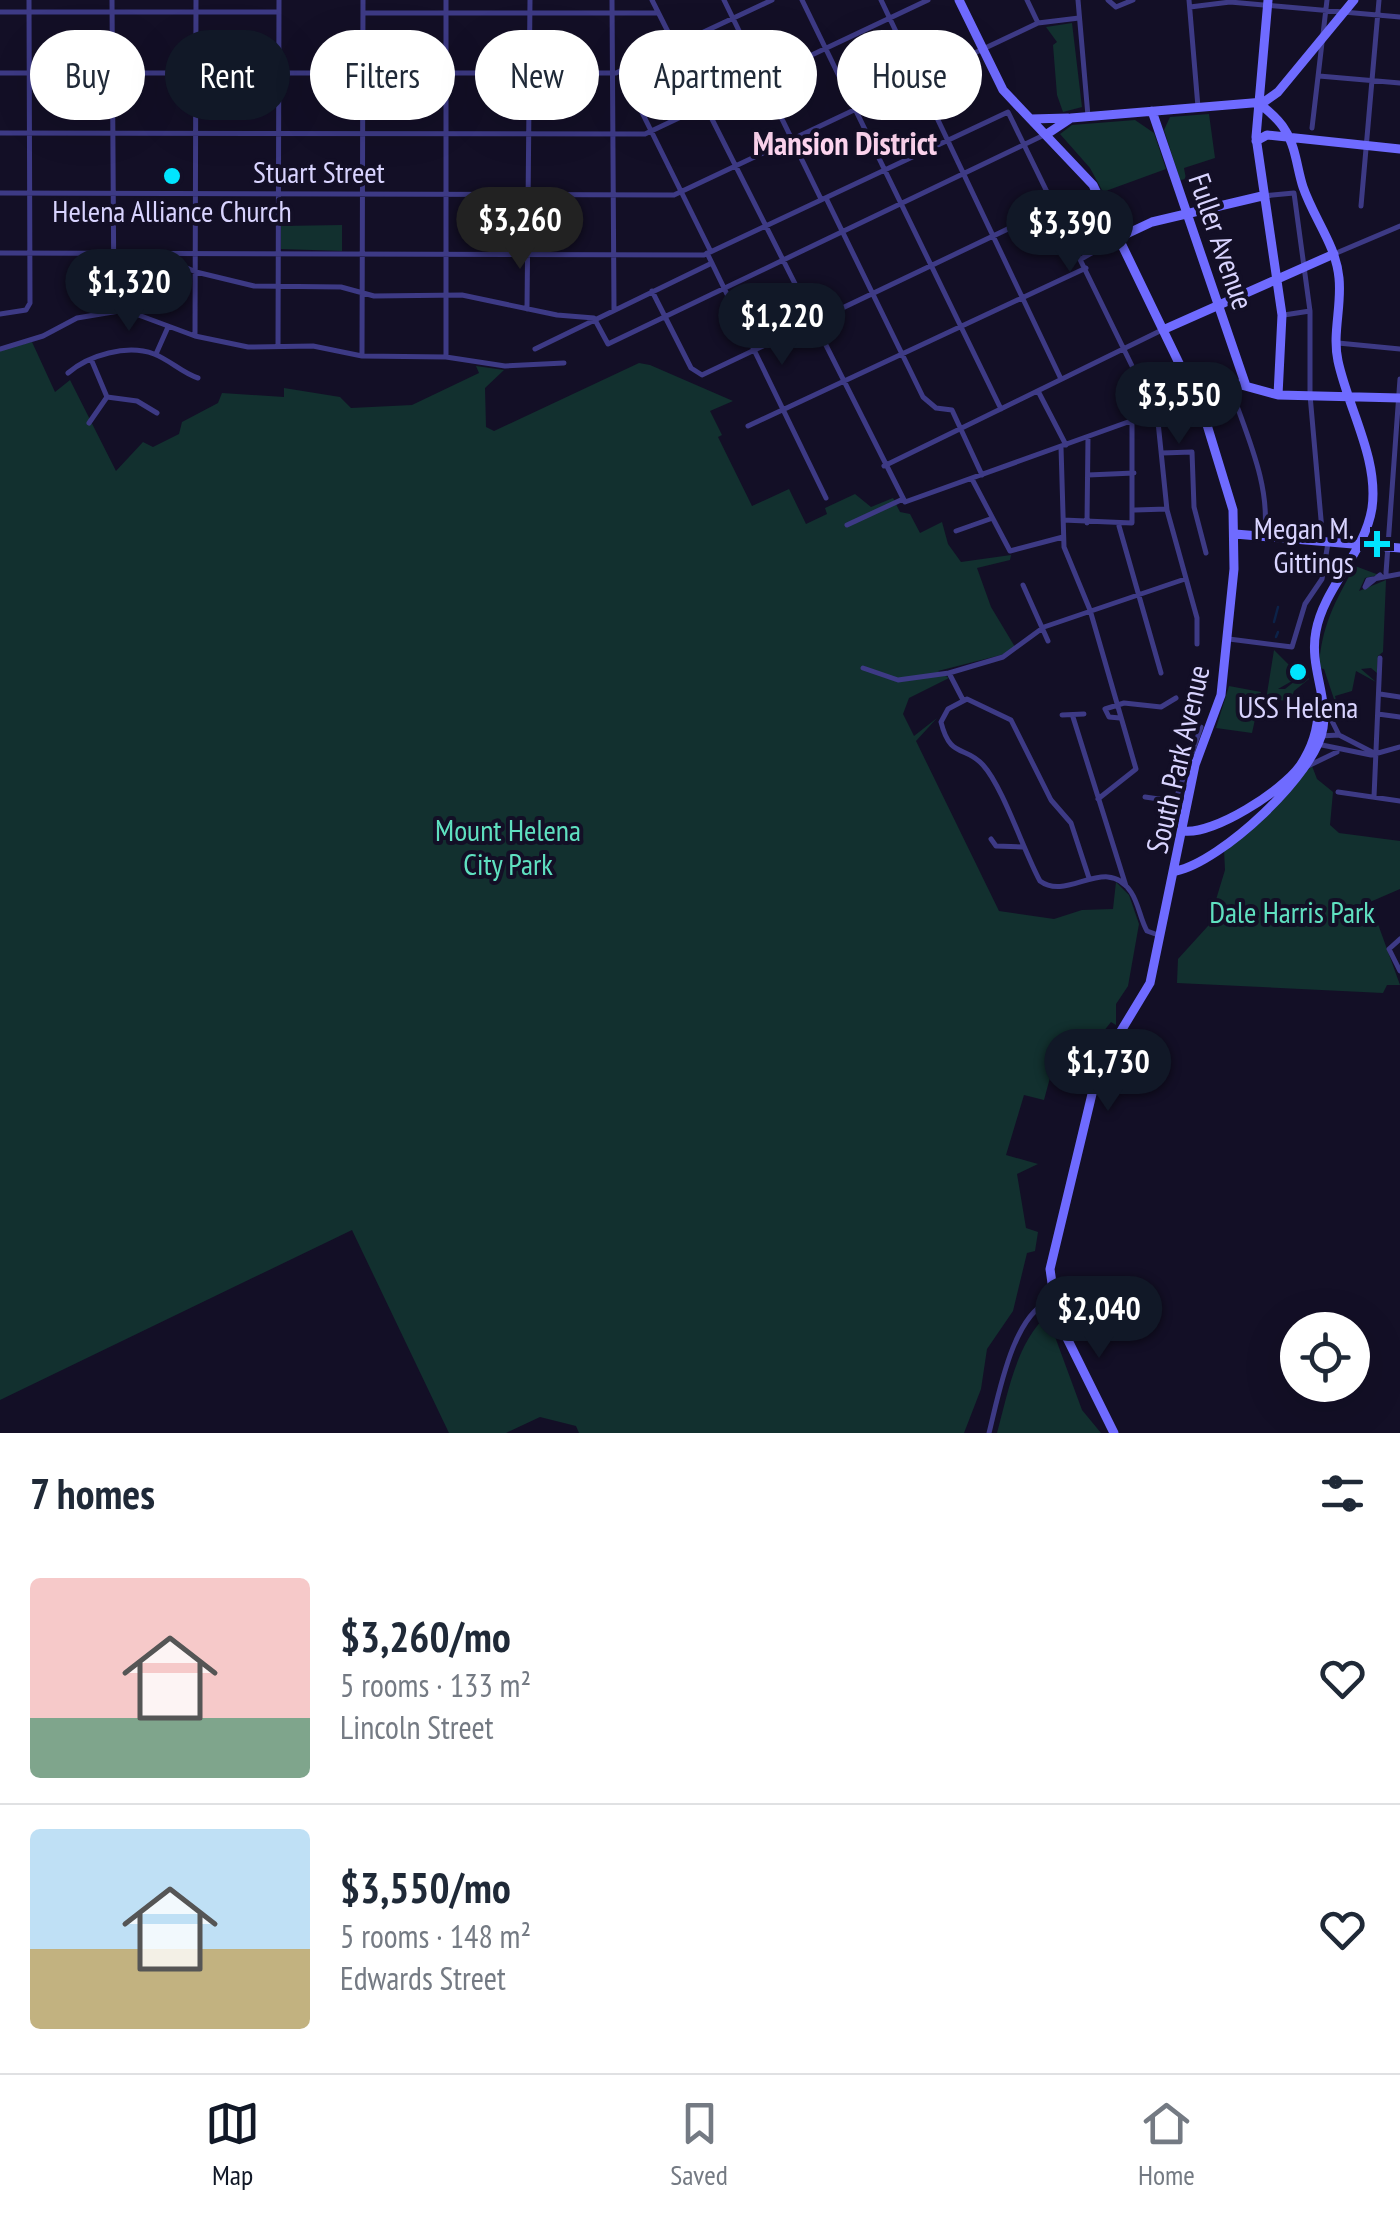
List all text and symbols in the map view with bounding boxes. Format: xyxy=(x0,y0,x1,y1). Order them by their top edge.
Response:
chip: Buy xyxy=(30,30,145,120)
chip: Rent xyxy=(165,30,290,120)
chip: Filters xyxy=(310,30,455,120)
chip: New xyxy=(475,30,599,120)
chip: Apartment xyxy=(619,30,817,120)
chip: House xyxy=(837,30,982,120)
district label: Mansion District xyxy=(753,122,938,164)
street label: Stuart Street xyxy=(253,152,386,191)
marker: Helena Alliance Church xyxy=(161,165,183,187)
street label: Fuller Avenue xyxy=(1181,168,1263,314)
pin: $3,260 xyxy=(439,187,601,272)
pin: $3,390 xyxy=(989,190,1151,275)
place label: Helena Alliance Church xyxy=(52,191,292,230)
text: $3,260 xyxy=(478,198,562,240)
text: $3,390 xyxy=(1028,201,1112,243)
pin: $1,320 xyxy=(48,249,210,334)
text: $1,320 xyxy=(87,260,171,302)
pin: $1,220 xyxy=(701,283,863,368)
text: $1,220 xyxy=(740,294,824,336)
pin: $3,550 xyxy=(1098,362,1260,447)
text: $3,550 xyxy=(1137,373,1221,415)
place label: Megan M. Gittings xyxy=(1254,508,1354,581)
marker: Megan M. Gittings xyxy=(1364,531,1390,557)
street label: South Park Avenue xyxy=(1136,661,1218,857)
marker: USS Helena xyxy=(1287,661,1309,683)
place label: USS Helena xyxy=(1238,687,1358,726)
park label: Mount Helena City Park xyxy=(435,810,581,883)
park label: Dale Harris Park xyxy=(1209,892,1375,931)
pin: $1,730 xyxy=(1027,1029,1189,1114)
text: $1,730 xyxy=(1066,1040,1150,1082)
pin: $2,040 xyxy=(1018,1276,1180,1361)
text: $2,040 xyxy=(1057,1287,1141,1329)
map controls xyxy=(1280,1312,1370,1402)
button: locate xyxy=(1280,1312,1370,1402)
text: 7 homes xyxy=(30,1466,155,1521)
icon: filters xyxy=(1315,1466,1370,1521)
text: $3,260/mo xyxy=(340,1609,511,1664)
icon: home xyxy=(110,1618,230,1738)
icon: heart xyxy=(1315,1651,1370,1706)
text: 5 rooms · 133 m² xyxy=(340,1664,531,1706)
text: Lincoln Street xyxy=(340,1706,493,1748)
text: $3,550/mo xyxy=(340,1860,511,1915)
icon: home xyxy=(110,1869,230,1989)
icon: heart xyxy=(1315,1902,1370,1957)
text: 5 rooms · 148 m² xyxy=(340,1915,531,1957)
text: Edwards Street xyxy=(340,1957,506,1999)
tab: Map xyxy=(205,2096,260,2193)
tab: Saved xyxy=(670,2096,728,2193)
tab: Home xyxy=(1138,2096,1195,2193)

